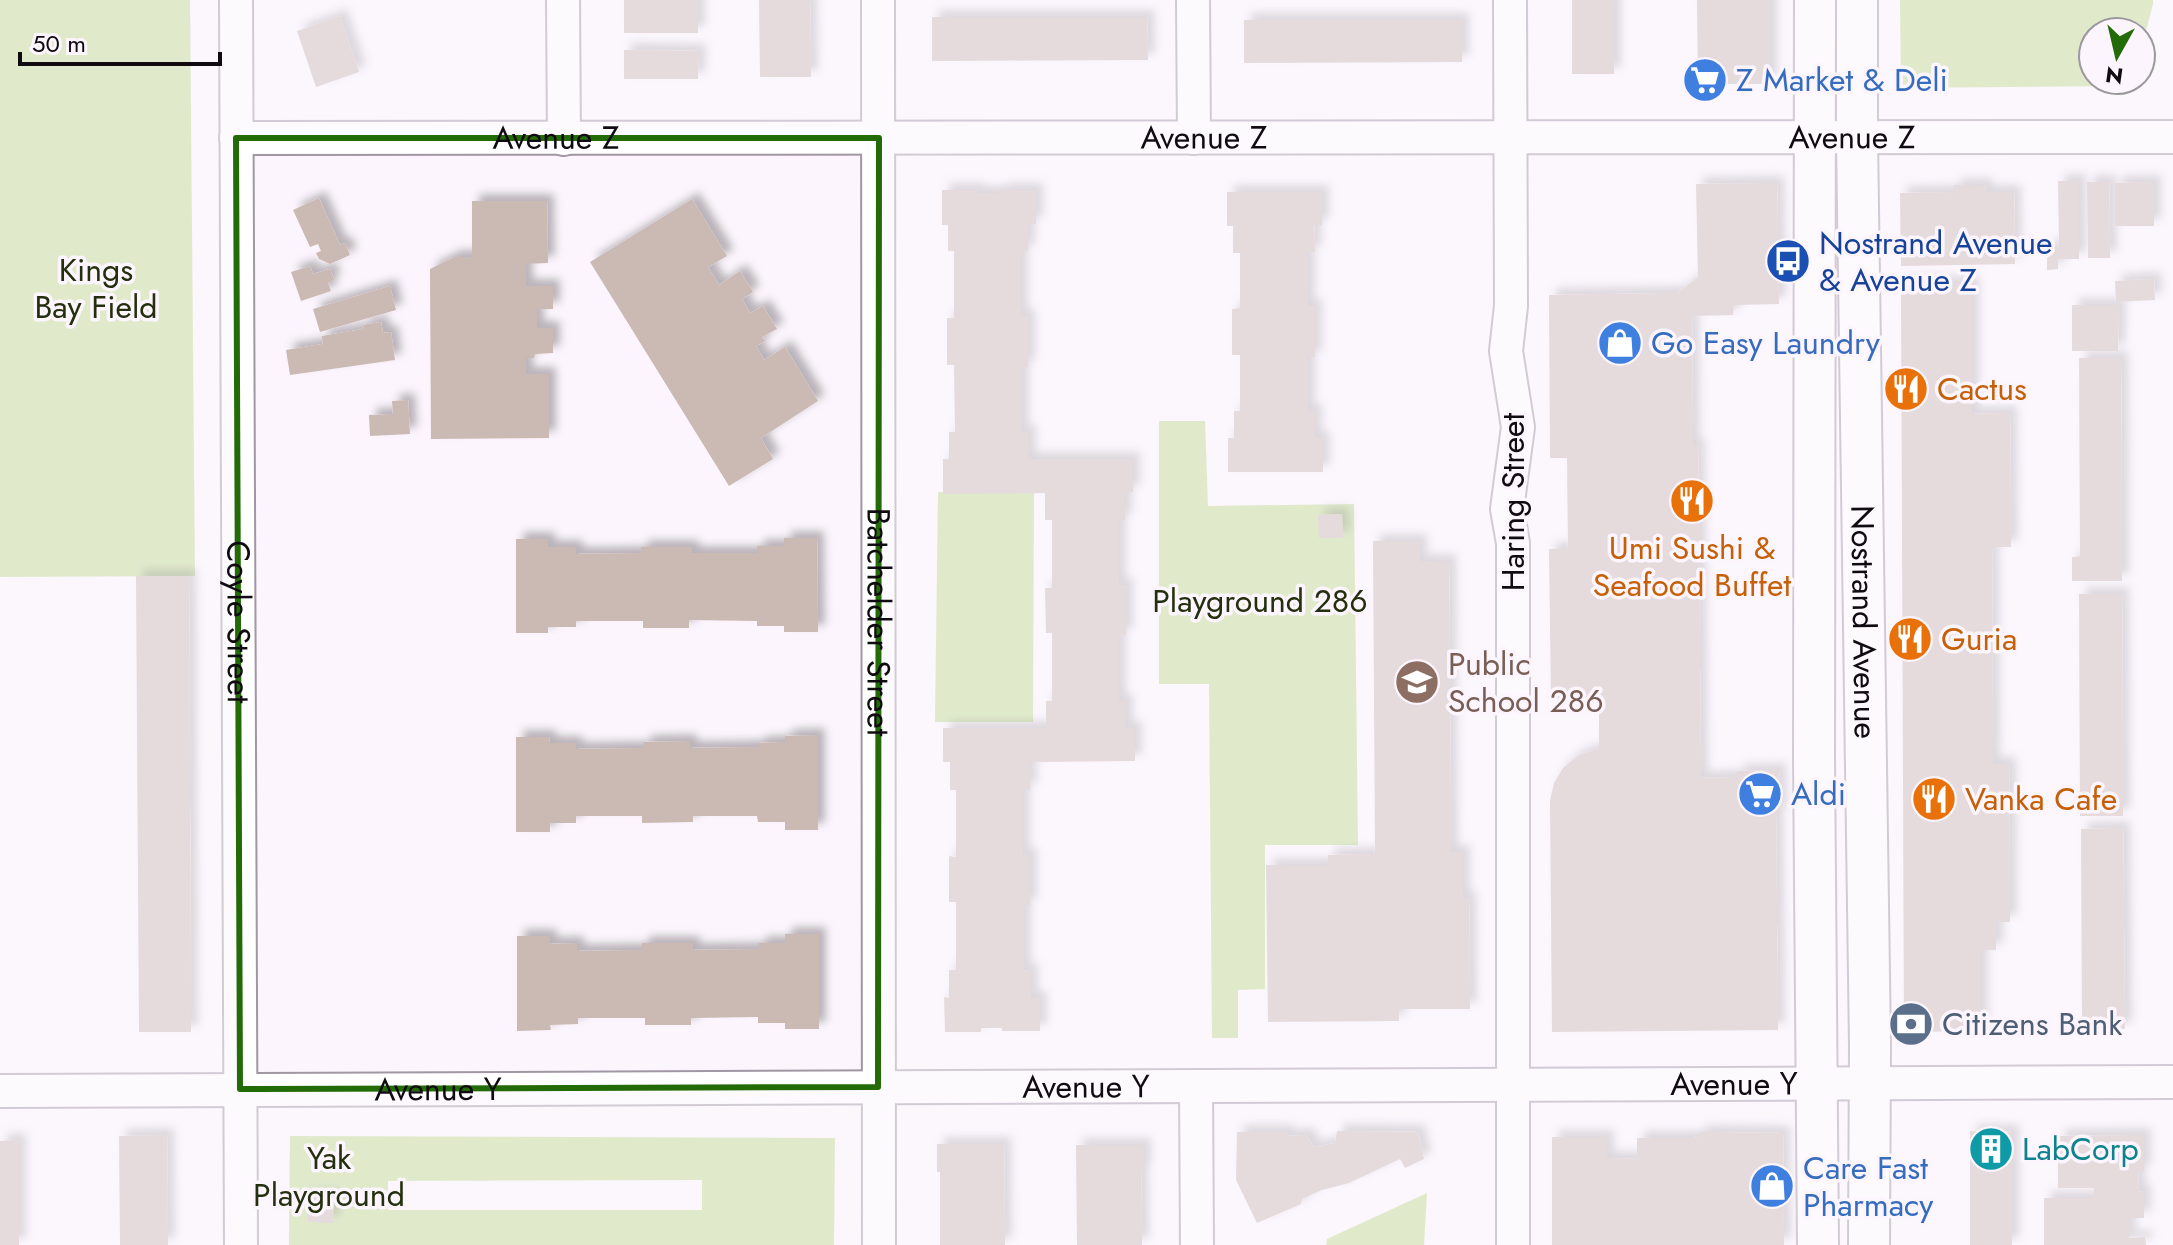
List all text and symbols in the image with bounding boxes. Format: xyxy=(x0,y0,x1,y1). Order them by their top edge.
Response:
scale bar xyxy=(20,16,220,66)
north arrow xyxy=(2077,16,2157,96)
text: 50 m xyxy=(32,26,86,61)
supermarket icon: Z Market & Deli xyxy=(1681,56,1729,104)
place label: Z Market & Deli xyxy=(1736,57,1948,103)
text: N xyxy=(2103,59,2125,93)
street label: Avenue Z xyxy=(1141,114,1267,161)
street label: Avenue Z xyxy=(1789,114,1915,160)
street label: Avenue Z xyxy=(493,115,619,161)
place label: Nostrand Avenue & Avenue Z xyxy=(1819,220,2053,303)
bus stop icon: Nostrand Avenue & Avenue Z xyxy=(1764,237,1812,285)
park label: Kings Bay Field xyxy=(34,247,158,330)
shop icon: Go Easy Laundry xyxy=(1596,319,1644,367)
place label: Go Easy Laundry xyxy=(1651,320,1881,366)
restaurant icon: Cactus xyxy=(1882,365,1930,413)
place label: Cactus xyxy=(1937,366,2027,412)
street label: Haring Street xyxy=(1490,412,1536,591)
restaurant icon: Umi Sushi & Seafood Buffet xyxy=(1668,477,1716,525)
street label: Nostrand Avenue xyxy=(1839,505,1889,739)
street label: Batchelder Street xyxy=(855,508,902,737)
place label: Umi Sushi & Seafood Buffet xyxy=(1593,525,1792,608)
street label: Coyle Street xyxy=(215,540,262,704)
park label: Playground 286 xyxy=(1152,578,1368,624)
restaurant icon: Guria xyxy=(1886,615,1934,663)
place label: Guria xyxy=(1941,616,2017,662)
place label: Public School 286 xyxy=(1448,641,1604,724)
school or university icon: Public School 286 xyxy=(1393,658,1441,706)
supermarket icon: Aldi xyxy=(1736,770,1784,818)
place label: Aldi xyxy=(1791,771,1846,817)
restaurant icon: Vanka Cafe xyxy=(1910,775,1958,823)
place label: Vanka Cafe xyxy=(1965,776,2117,822)
bank icon: Citizens Bank xyxy=(1887,1000,1935,1048)
place label: Citizens Bank xyxy=(1942,1001,2123,1047)
street label: Avenue Y xyxy=(1670,1061,1798,1107)
street label: Avenue Y xyxy=(1022,1063,1150,1110)
street label: Avenue Y xyxy=(374,1066,502,1112)
building icon: LabCorp xyxy=(1967,1125,2015,1173)
place label: LabCorp xyxy=(2022,1126,2139,1172)
park label: Yak Playground xyxy=(253,1135,405,1218)
place label: Care Fast Pharmacy xyxy=(1803,1145,1934,1228)
shop icon: Care Fast Pharmacy xyxy=(1748,1162,1796,1210)

